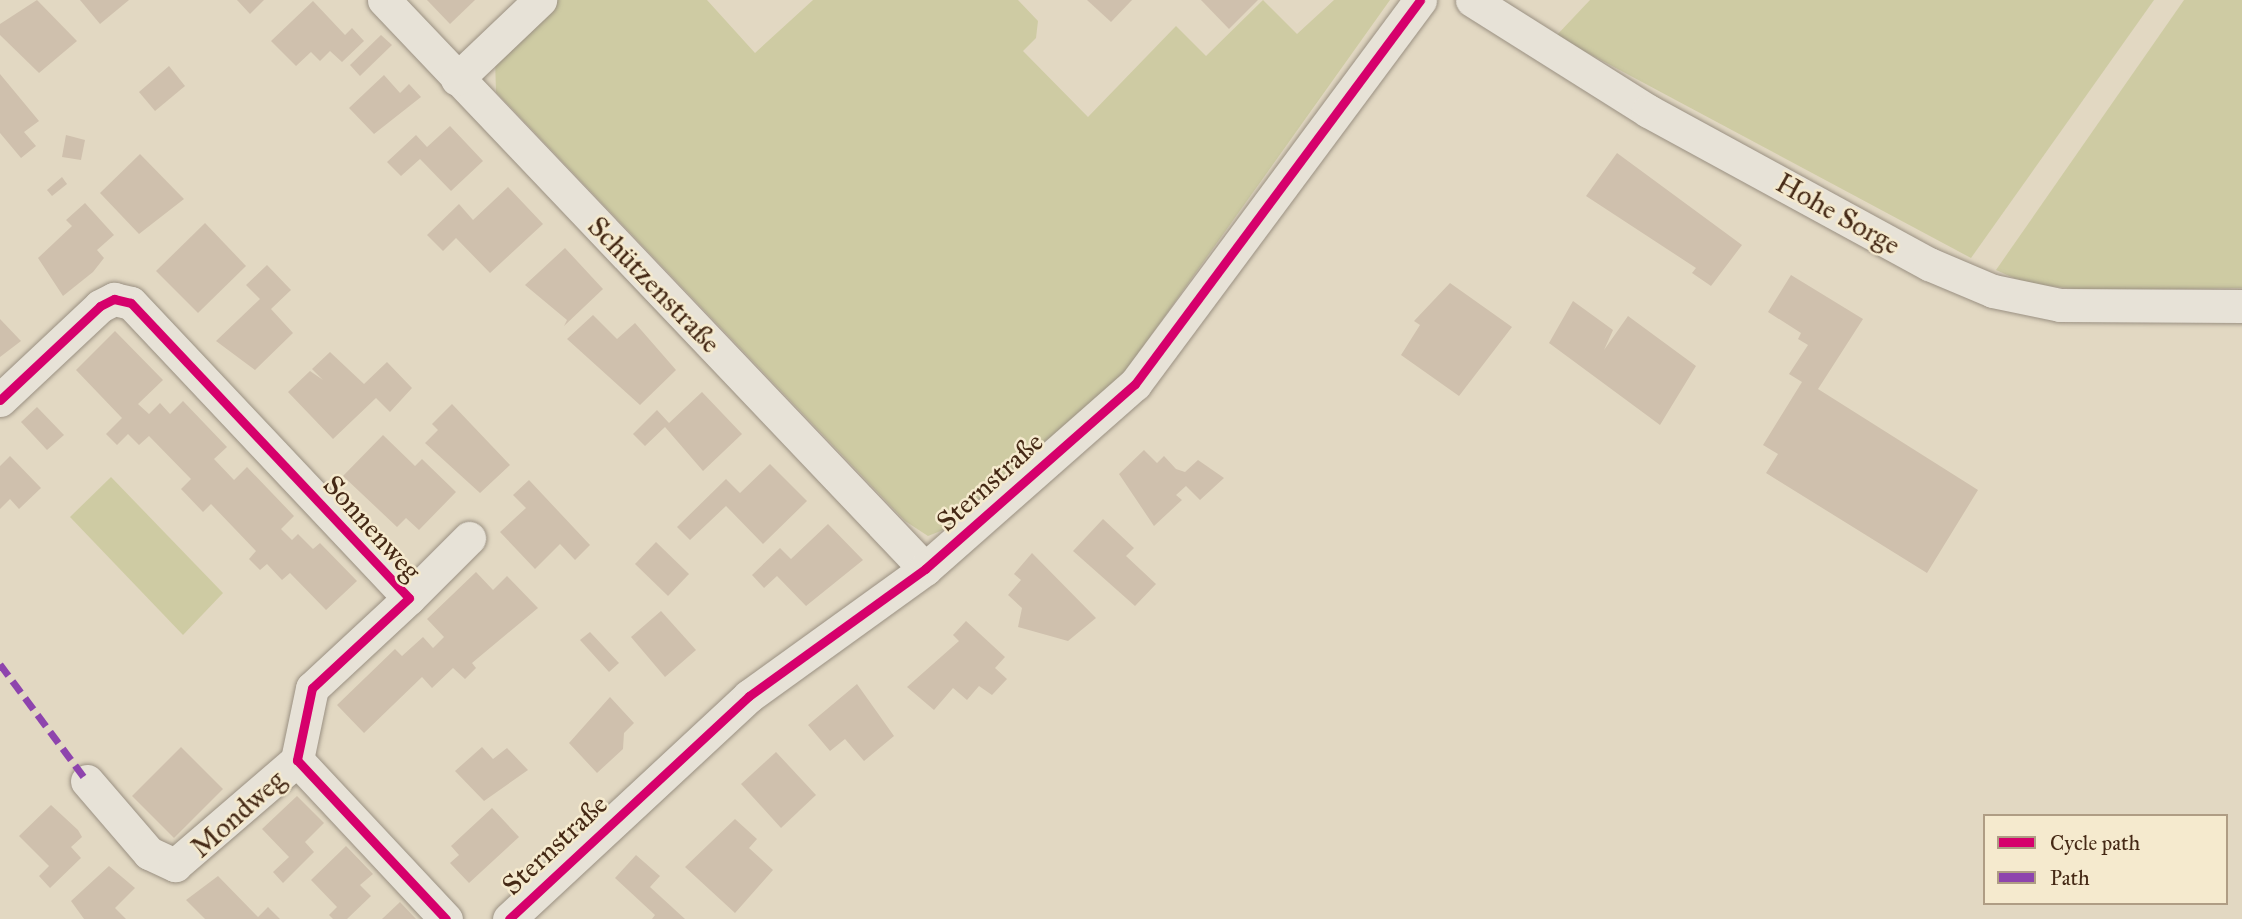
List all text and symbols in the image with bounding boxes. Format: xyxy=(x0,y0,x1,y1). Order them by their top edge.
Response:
street label: Hohe Sorge xyxy=(1770,166,1906,262)
street label: Schützenstraße xyxy=(581,210,727,360)
street label: Sternstraße xyxy=(930,425,1050,539)
street label: Sonnenweg xyxy=(316,468,428,588)
street label: Mondweg xyxy=(184,763,292,865)
street label: Sternstraße xyxy=(495,788,615,902)
legend xyxy=(1983,814,2228,905)
text: Cycle path xyxy=(2050,830,2140,856)
text: Path xyxy=(2050,865,2090,891)

